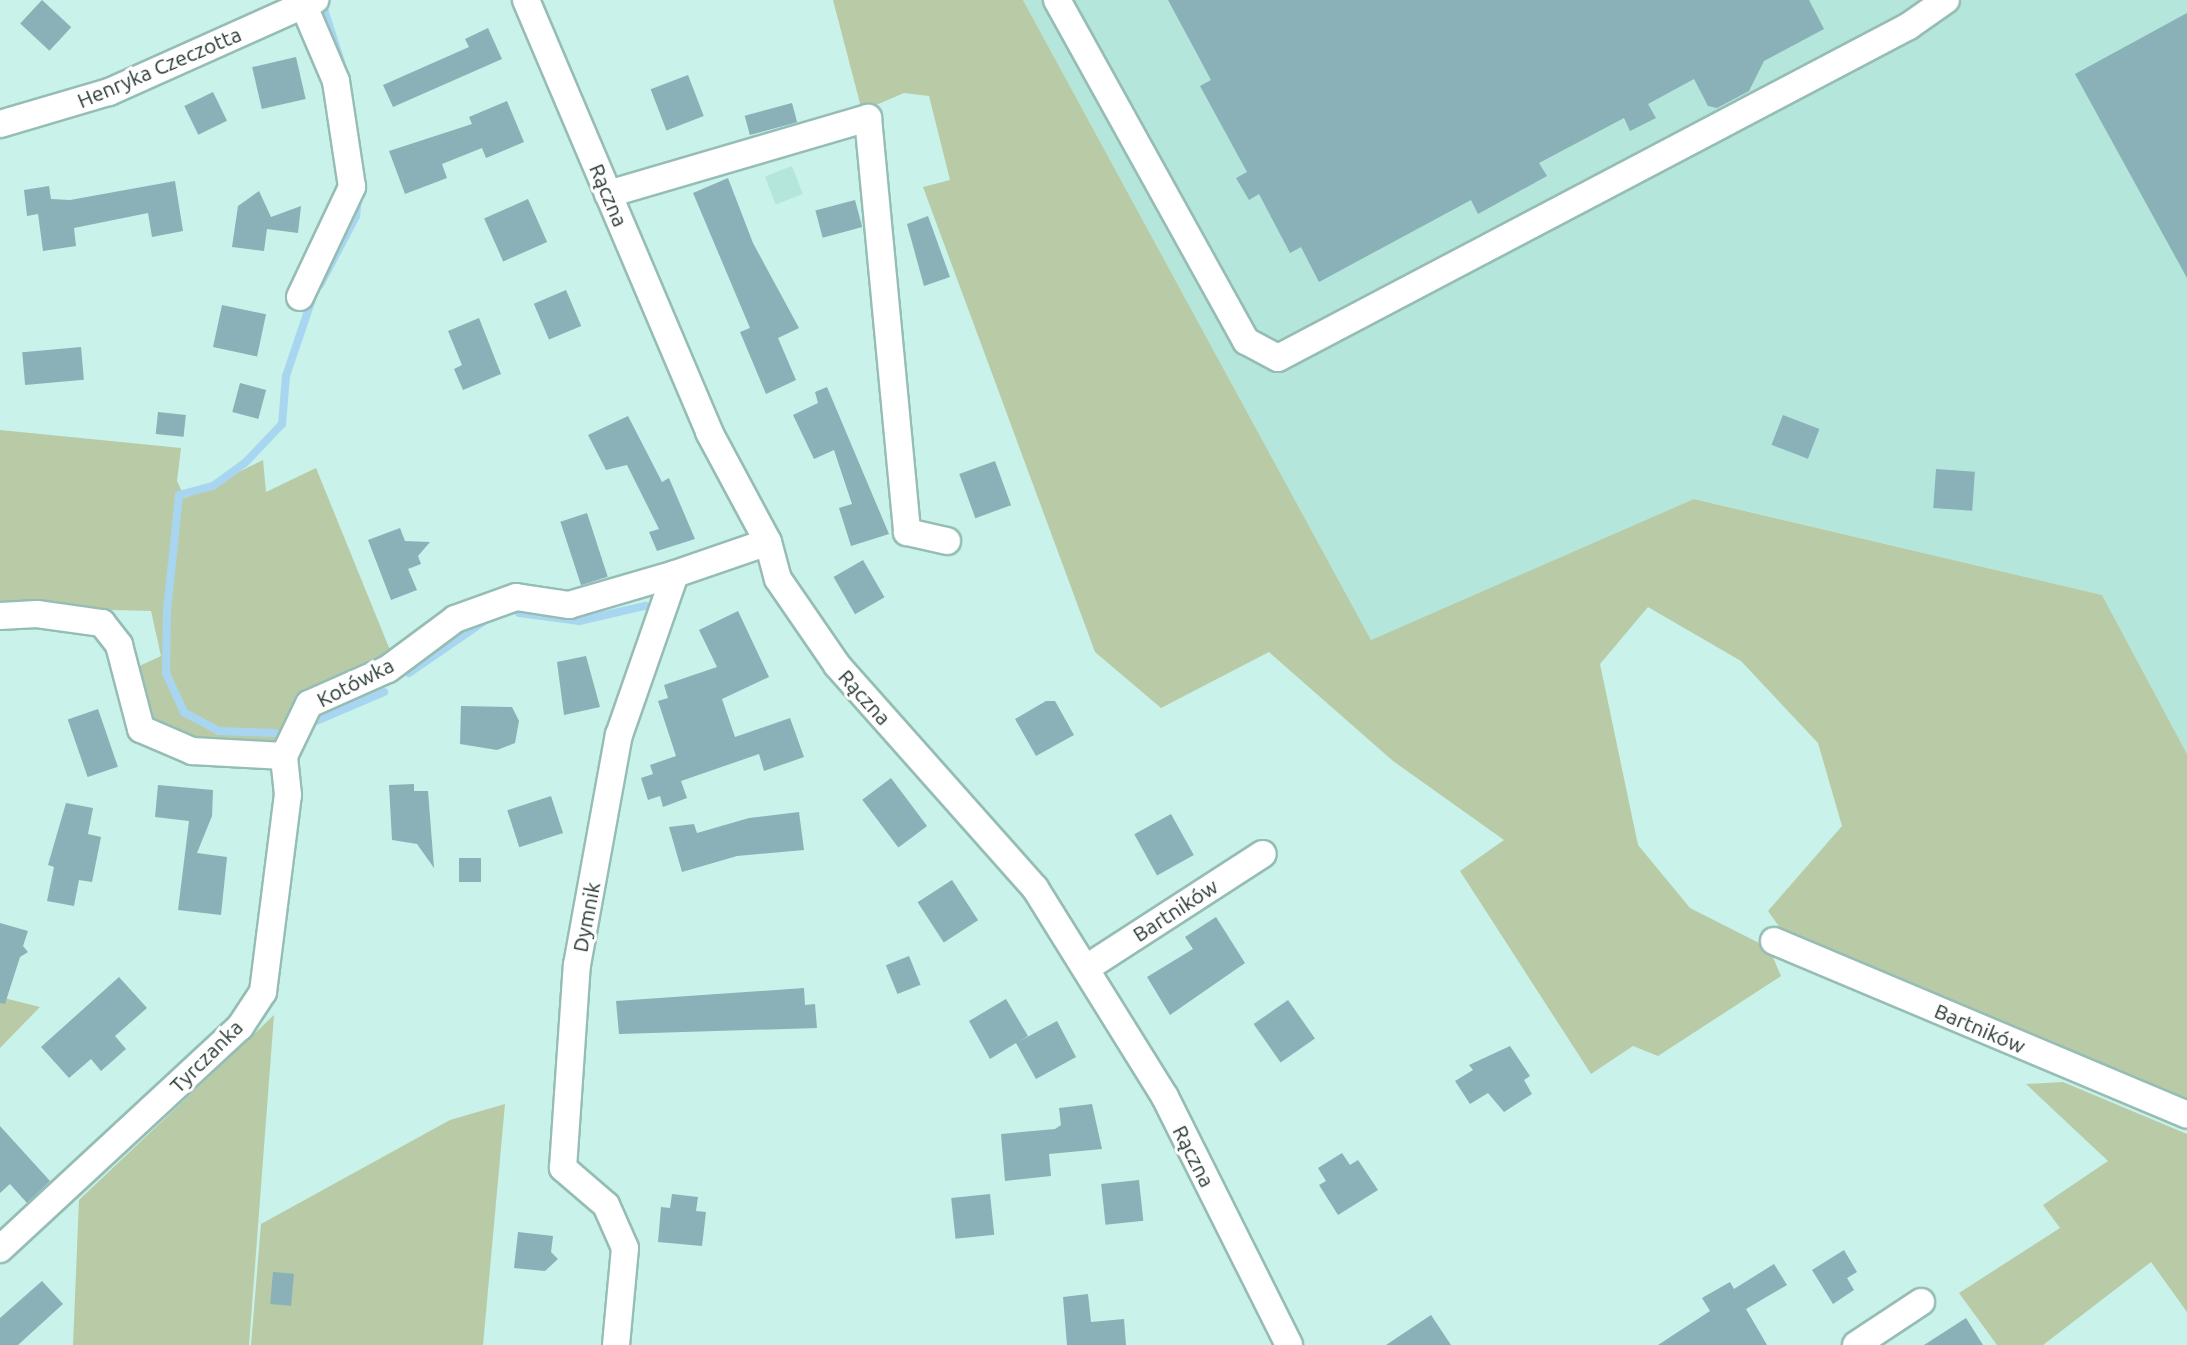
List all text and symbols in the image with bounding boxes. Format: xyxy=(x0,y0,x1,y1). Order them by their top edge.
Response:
street label: Henryka Czeczotta xyxy=(73,21,245,113)
street label: Rączna xyxy=(584,160,634,230)
street label: Kotówka xyxy=(312,652,398,712)
street label: Rączna xyxy=(834,664,896,730)
street label: Bartników xyxy=(1128,873,1222,947)
street label: Dymnik xyxy=(567,880,605,954)
street label: Bartników xyxy=(1931,998,2029,1058)
street label: Tyrczanka xyxy=(164,1014,248,1098)
street label: Rączna xyxy=(1168,1121,1220,1191)

